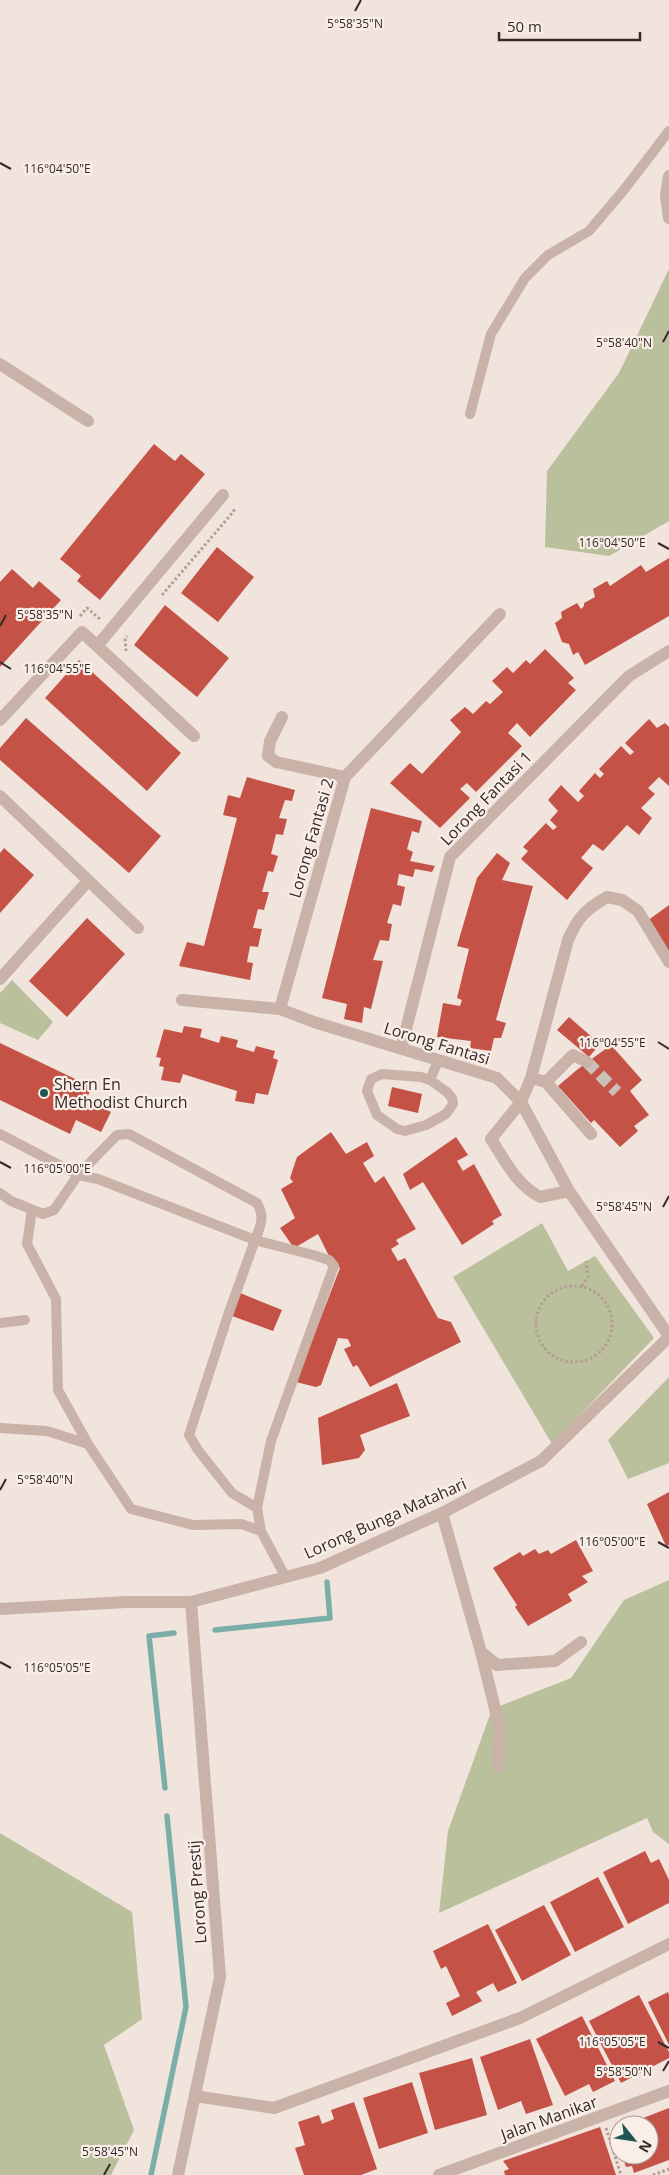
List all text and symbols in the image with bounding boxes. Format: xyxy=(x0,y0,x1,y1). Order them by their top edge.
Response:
scale bar xyxy=(499,10,640,42)
text: 5°58'35"N xyxy=(327,15,383,32)
text: 50 m xyxy=(507,16,542,36)
text: 116°04'50"E xyxy=(23,160,91,177)
text: 5°58'40"N xyxy=(596,334,652,351)
text: 116°04'50"E xyxy=(578,534,646,551)
text: 5°58'35"N xyxy=(17,606,73,623)
text: 116°04'55"E xyxy=(23,660,91,677)
street label: Lorong Fantasi 1 xyxy=(435,746,537,850)
street label: Lorong Fantasi 2 xyxy=(283,776,339,900)
street label: Lorong Fantasi xyxy=(381,1016,493,1070)
text: 116°04'55"E xyxy=(578,1034,646,1051)
place label: Shern En Methodist Church xyxy=(54,1073,188,1113)
marker: Shern En Methodist Church xyxy=(38,1087,50,1099)
text: 116°05'00"E xyxy=(23,1160,91,1177)
text: 5°58'45"N xyxy=(596,1198,652,1215)
text: 5°58'40"N xyxy=(17,1471,73,1488)
street label: Lorong Bunga Matahari xyxy=(300,1472,470,1564)
text: 116°05'00"E xyxy=(578,1533,646,1550)
text: 116°05'05"E xyxy=(23,1659,91,1676)
street label: Lorong Prestij xyxy=(182,1840,212,1944)
text: 116°05'05"E xyxy=(578,2033,646,2050)
text: 5°58'50"N xyxy=(596,2063,652,2080)
street label: Jalan Manikar xyxy=(496,2090,601,2146)
north arrow xyxy=(609,2115,659,2165)
text: N xyxy=(635,2137,657,2156)
text: 5°58'45"N xyxy=(82,2143,138,2160)

